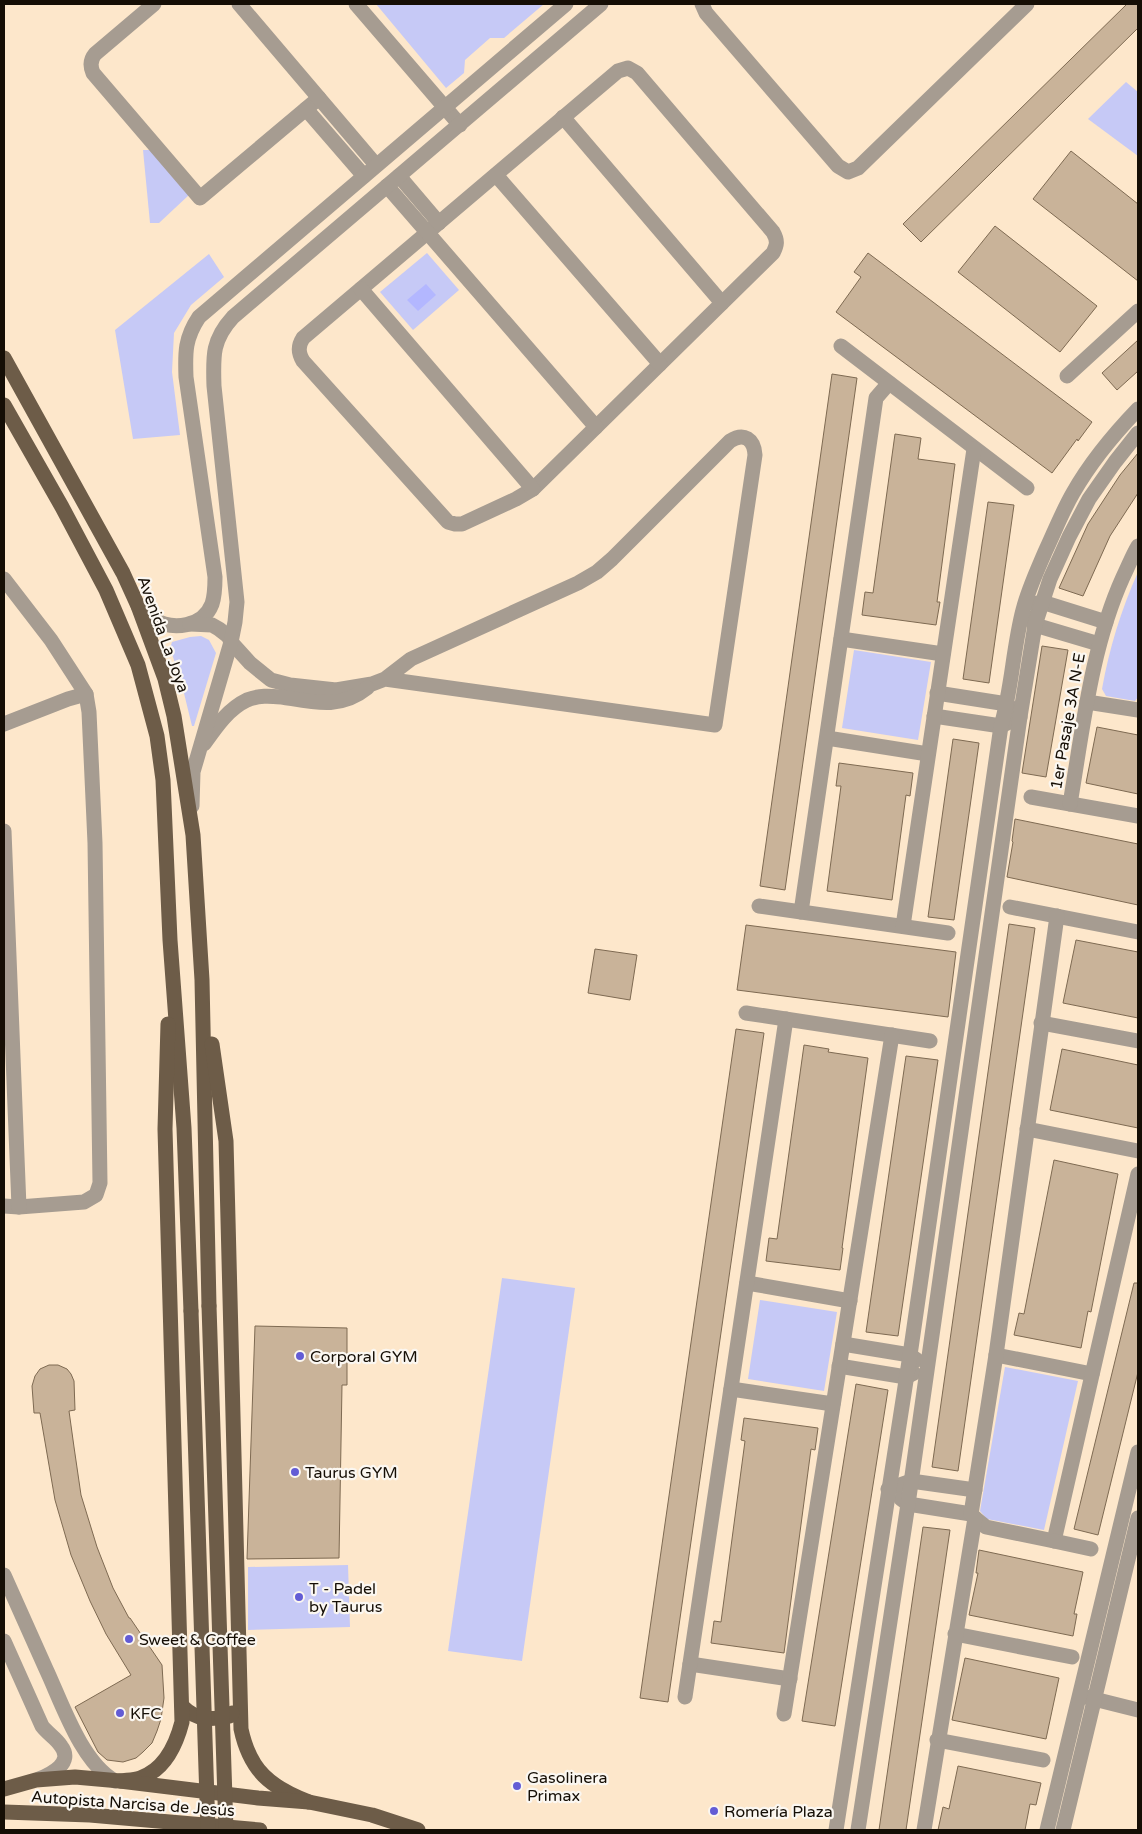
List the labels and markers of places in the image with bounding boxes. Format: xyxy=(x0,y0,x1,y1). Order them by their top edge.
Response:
place label: Corporal GYM xyxy=(310,1347,418,1367)
marker: Corporal GYM xyxy=(294,1350,306,1362)
place label: Taurus GYM xyxy=(305,1463,398,1483)
marker: Taurus GYM xyxy=(289,1466,301,1478)
place label: T - Padel by Taurus xyxy=(309,1579,382,1617)
marker: T - Padel by Taurus xyxy=(293,1591,305,1603)
place label: Sweet & Coffee xyxy=(139,1630,256,1650)
marker: Sweet & Coffee xyxy=(123,1633,135,1645)
place label: KFC xyxy=(130,1704,161,1724)
marker: KFC xyxy=(114,1707,126,1719)
place label: Gasolinera Primax xyxy=(527,1768,607,1806)
marker: Gasolinera Primax xyxy=(511,1780,523,1792)
place label: Romería Plaza xyxy=(724,1802,833,1822)
marker: Romería Plaza xyxy=(708,1805,720,1817)

